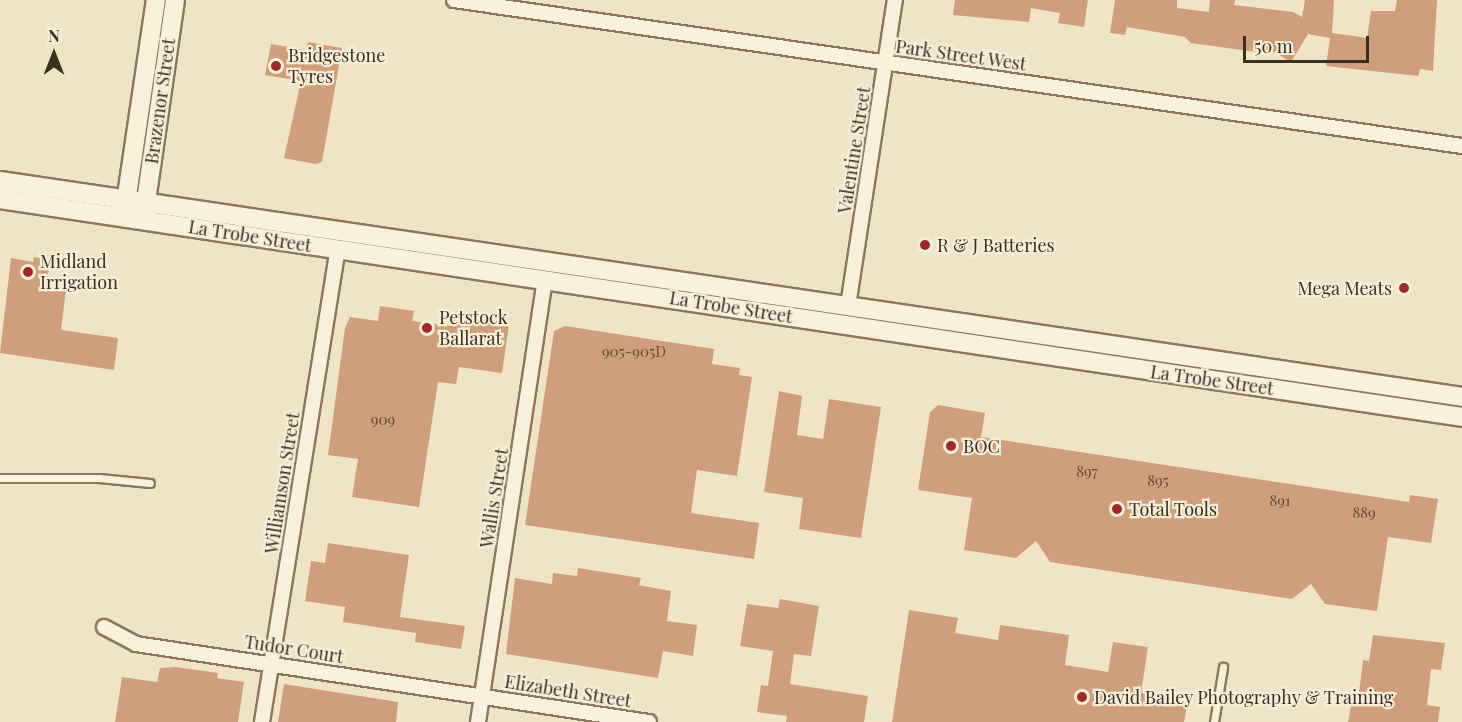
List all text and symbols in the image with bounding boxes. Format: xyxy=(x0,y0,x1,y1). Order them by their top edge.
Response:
north arrow xyxy=(24,24,84,84)
scale bar xyxy=(1246,24,1372,62)
text: N xyxy=(48,25,60,46)
text: 50 m xyxy=(1254,34,1293,58)
street label: Park Street West xyxy=(894,35,1028,75)
street label: Brazenor Street xyxy=(140,37,180,165)
place label: Bridgestone Tyres xyxy=(288,45,385,88)
marker: Bridgestone Tyres xyxy=(269,59,283,73)
street label: Valentine Street xyxy=(833,85,875,215)
street label: La Trobe Street xyxy=(187,216,313,256)
place label: R & J Batteries xyxy=(937,234,1055,256)
marker: R & J Batteries xyxy=(918,238,932,252)
place label: Midland Irrigation xyxy=(40,251,118,294)
marker: Midland Irrigation xyxy=(21,265,35,279)
place label: Mega Meats xyxy=(1297,277,1392,299)
marker: Mega Meats xyxy=(1397,281,1411,295)
street label: La Trobe Street xyxy=(668,287,794,327)
place label: Petstock Ballarat xyxy=(439,307,508,350)
marker: Petstock Ballarat xyxy=(420,321,434,335)
house number: 905-905D xyxy=(602,343,666,361)
street label: La Trobe Street xyxy=(1149,361,1275,399)
street label: Williamson Street xyxy=(260,411,304,555)
house number: 909 xyxy=(371,411,395,429)
place label: BOC xyxy=(963,435,1000,457)
marker: BOC xyxy=(944,439,958,453)
street label: Wallis Street xyxy=(475,447,513,549)
house number: 897 xyxy=(1076,463,1098,481)
house number: 895 xyxy=(1147,472,1169,490)
house number: 891 xyxy=(1270,492,1290,510)
place label: Total Tools xyxy=(1129,498,1217,520)
marker: Total Tools xyxy=(1110,502,1124,516)
house number: 889 xyxy=(1352,504,1376,522)
street label: Tudor Court xyxy=(243,630,345,668)
street label: Elizabeth Street xyxy=(503,670,633,712)
place label: David Bailey Photography & Training xyxy=(1094,686,1395,708)
marker: David Bailey Photography & Training xyxy=(1075,690,1089,704)

